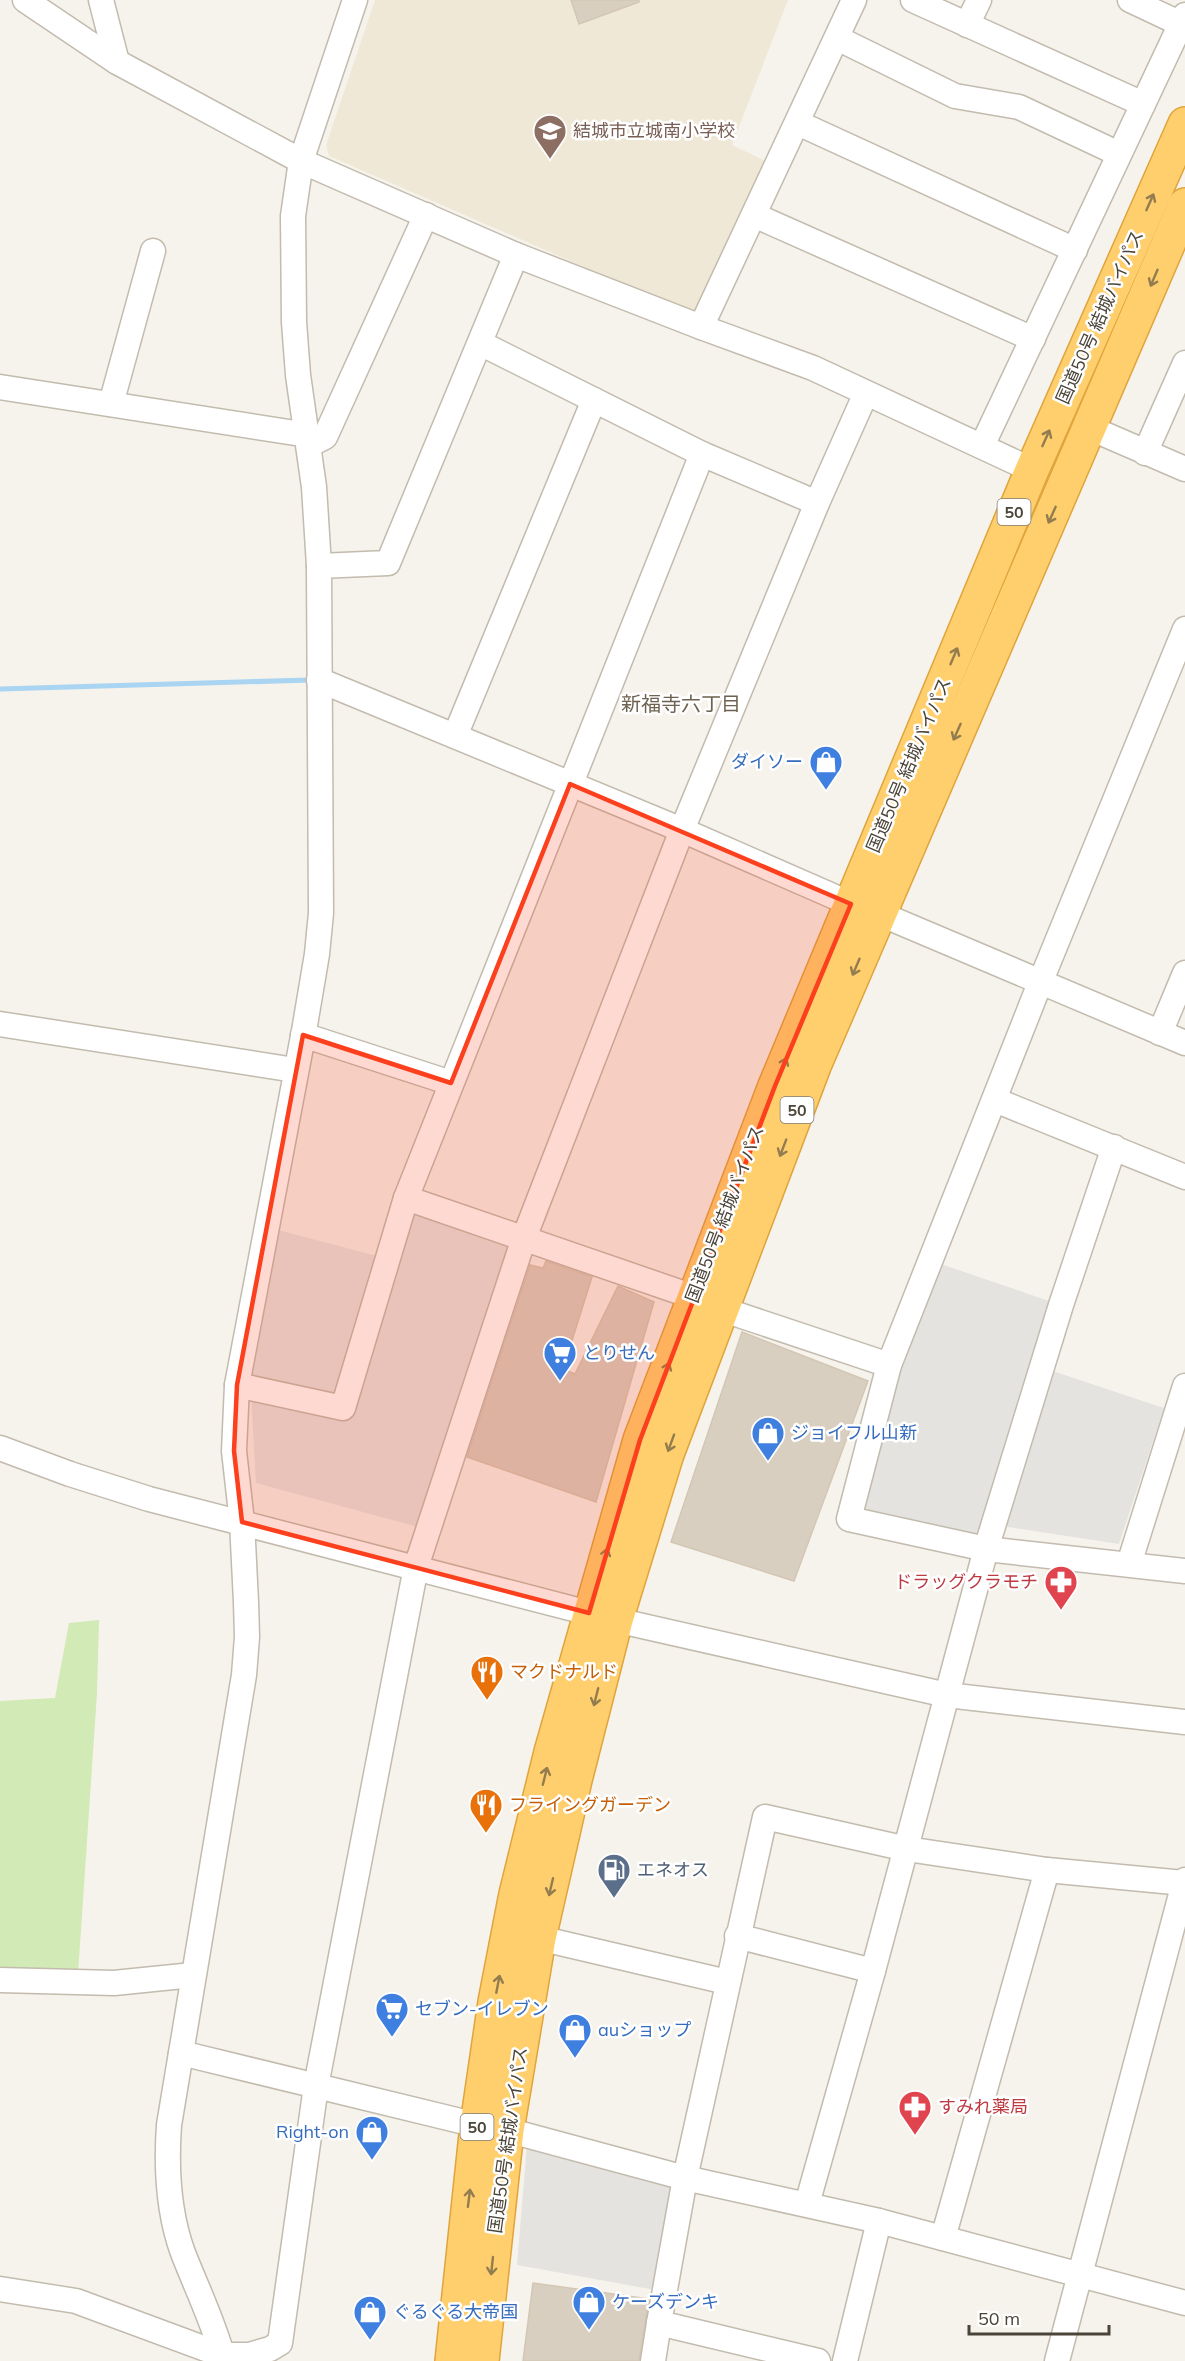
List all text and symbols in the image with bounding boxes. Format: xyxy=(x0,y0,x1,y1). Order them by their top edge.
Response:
school or university icon: 結城市立城南小学校 xyxy=(532,113,568,160)
place label: 結城市立城南小学校 xyxy=(573,119,735,142)
one-way arrow xyxy=(1146,193,1157,211)
street label: 国道50号 結城バイパス xyxy=(1051,226,1148,407)
one-way arrow xyxy=(1148,268,1159,286)
one-way arrow xyxy=(1042,429,1053,447)
road number: 50 xyxy=(998,499,1030,525)
one-way arrow xyxy=(1046,505,1057,523)
one-way arrow xyxy=(949,648,961,666)
street label: 国道50号 結城バイパス xyxy=(861,674,956,856)
district label: 新福寺六丁目 xyxy=(621,691,741,716)
one-way arrow xyxy=(951,722,962,741)
shop icon: ダイソー xyxy=(808,744,844,791)
place label: ダイソー xyxy=(731,750,803,773)
one-way arrow xyxy=(850,957,861,976)
one-way arrow xyxy=(778,1058,789,1076)
road number: 50 xyxy=(780,1097,814,1123)
street label: 国道50号 結城バイパス xyxy=(680,1122,769,1306)
one-way arrow xyxy=(776,1138,787,1157)
supermarket icon: とりせん xyxy=(542,1335,578,1382)
place label: とりせん xyxy=(583,1341,655,1364)
one-way arrow xyxy=(661,1363,672,1381)
shop icon: ジョイフル山新 xyxy=(750,1415,786,1462)
place label: ジョイフル山新 xyxy=(791,1421,917,1444)
one-way arrow xyxy=(665,1433,676,1451)
one-way arrow xyxy=(600,1548,611,1567)
pharmacy icon: ドラッグクラモチ xyxy=(1043,1564,1079,1611)
place label: ドラッグクラモチ xyxy=(894,1570,1038,1593)
restaurant icon: マクドナルド xyxy=(469,1654,505,1701)
place label: マクドナルド xyxy=(510,1660,618,1683)
one-way arrow xyxy=(590,1687,601,1706)
one-way arrow xyxy=(539,1767,551,1786)
restaurant icon: フライングガーデン xyxy=(468,1787,504,1834)
place label: フライングガーデン xyxy=(509,1793,671,1816)
fuel station icon: エネオス xyxy=(596,1852,632,1899)
place label: エネオス xyxy=(637,1858,709,1881)
one-way arrow xyxy=(544,1877,556,1896)
one-way arrow xyxy=(493,1975,504,1995)
supermarket icon: セブン-イレブン xyxy=(374,1991,410,2038)
place label: セブン-イレブン xyxy=(415,1997,549,2020)
shop icon: auショップ xyxy=(557,2012,593,2059)
place label: auショップ xyxy=(598,2018,691,2041)
street label: 国道50号 結城バイパス xyxy=(483,2045,532,2235)
pharmacy icon: すみれ薬局 xyxy=(897,2089,933,2136)
place label: すみれ薬局 xyxy=(938,2095,1028,2118)
shop icon: Right-on xyxy=(354,2114,390,2161)
road number: 50 xyxy=(460,2114,494,2140)
place label: Right-on xyxy=(276,2120,349,2143)
one-way arrow xyxy=(463,2189,474,2209)
one-way arrow xyxy=(486,2255,497,2275)
shop icon: ケーズデンキ xyxy=(571,2284,607,2331)
place label: ケーズデンキ xyxy=(612,2290,719,2313)
shop icon: ぐるぐる大帝国 xyxy=(352,2294,388,2341)
scale bar xyxy=(969,2298,1108,2336)
place label: ぐるぐる大帝国 xyxy=(393,2300,518,2323)
text: 50 m xyxy=(978,2307,1020,2330)

